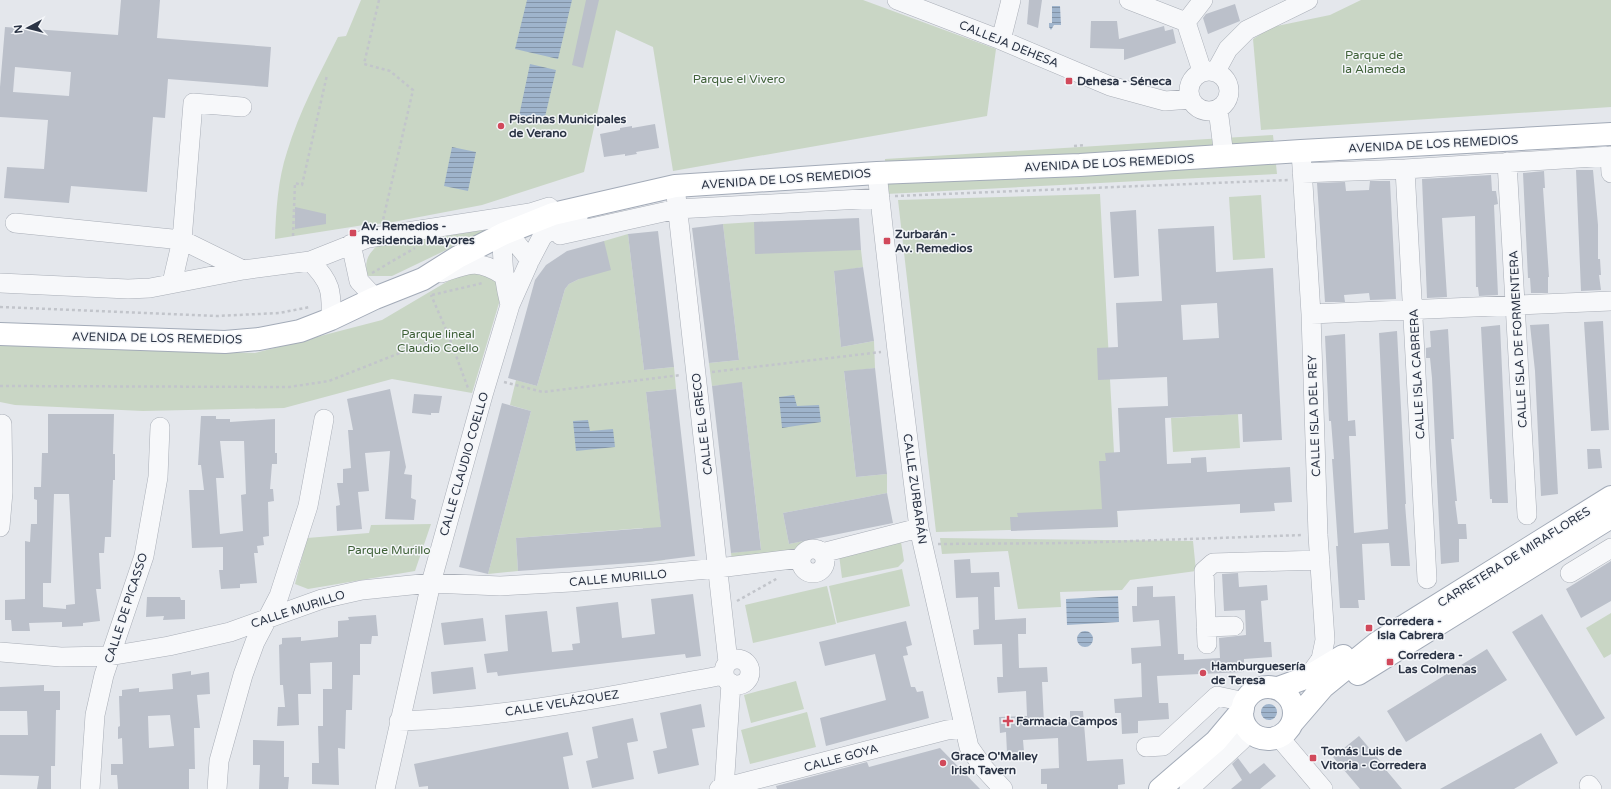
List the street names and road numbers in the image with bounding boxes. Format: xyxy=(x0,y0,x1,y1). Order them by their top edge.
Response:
street label: CALLEJA DEHESA xyxy=(957,18,1061,70)
street label: AVENIDA DE LOS REMEDIOS xyxy=(1348,133,1518,155)
street label: AVENIDA DE LOS REMEDIOS xyxy=(1024,152,1194,174)
street label: AVENIDA DE LOS REMEDIOS xyxy=(701,166,871,192)
street label: CALLE ISLA DE FORMENTERA xyxy=(1506,250,1530,428)
street label: CALLE ISLA CABRERA xyxy=(1407,308,1427,440)
street label: AVENIDA DE LOS REMEDIOS xyxy=(72,330,242,346)
street label: CALLE ISLA DEL REY xyxy=(1305,354,1323,477)
street label: CALLE EL GRECO xyxy=(689,372,715,476)
street label: CALLE CLAUDIO COELLO xyxy=(437,390,491,538)
street label: CALLE ZURBARÁN xyxy=(900,433,930,545)
street label: CARRETERA DE MIRAFLORES xyxy=(1435,504,1593,610)
street label: CALLE DE PICASSO xyxy=(102,551,151,665)
street label: CALLE MURILLO xyxy=(569,567,668,589)
street label: CALLE MURILLO xyxy=(249,587,347,631)
street label: CALLE VELÁZQUEZ xyxy=(504,687,620,719)
street label: CALLE GOYA xyxy=(802,741,880,775)

